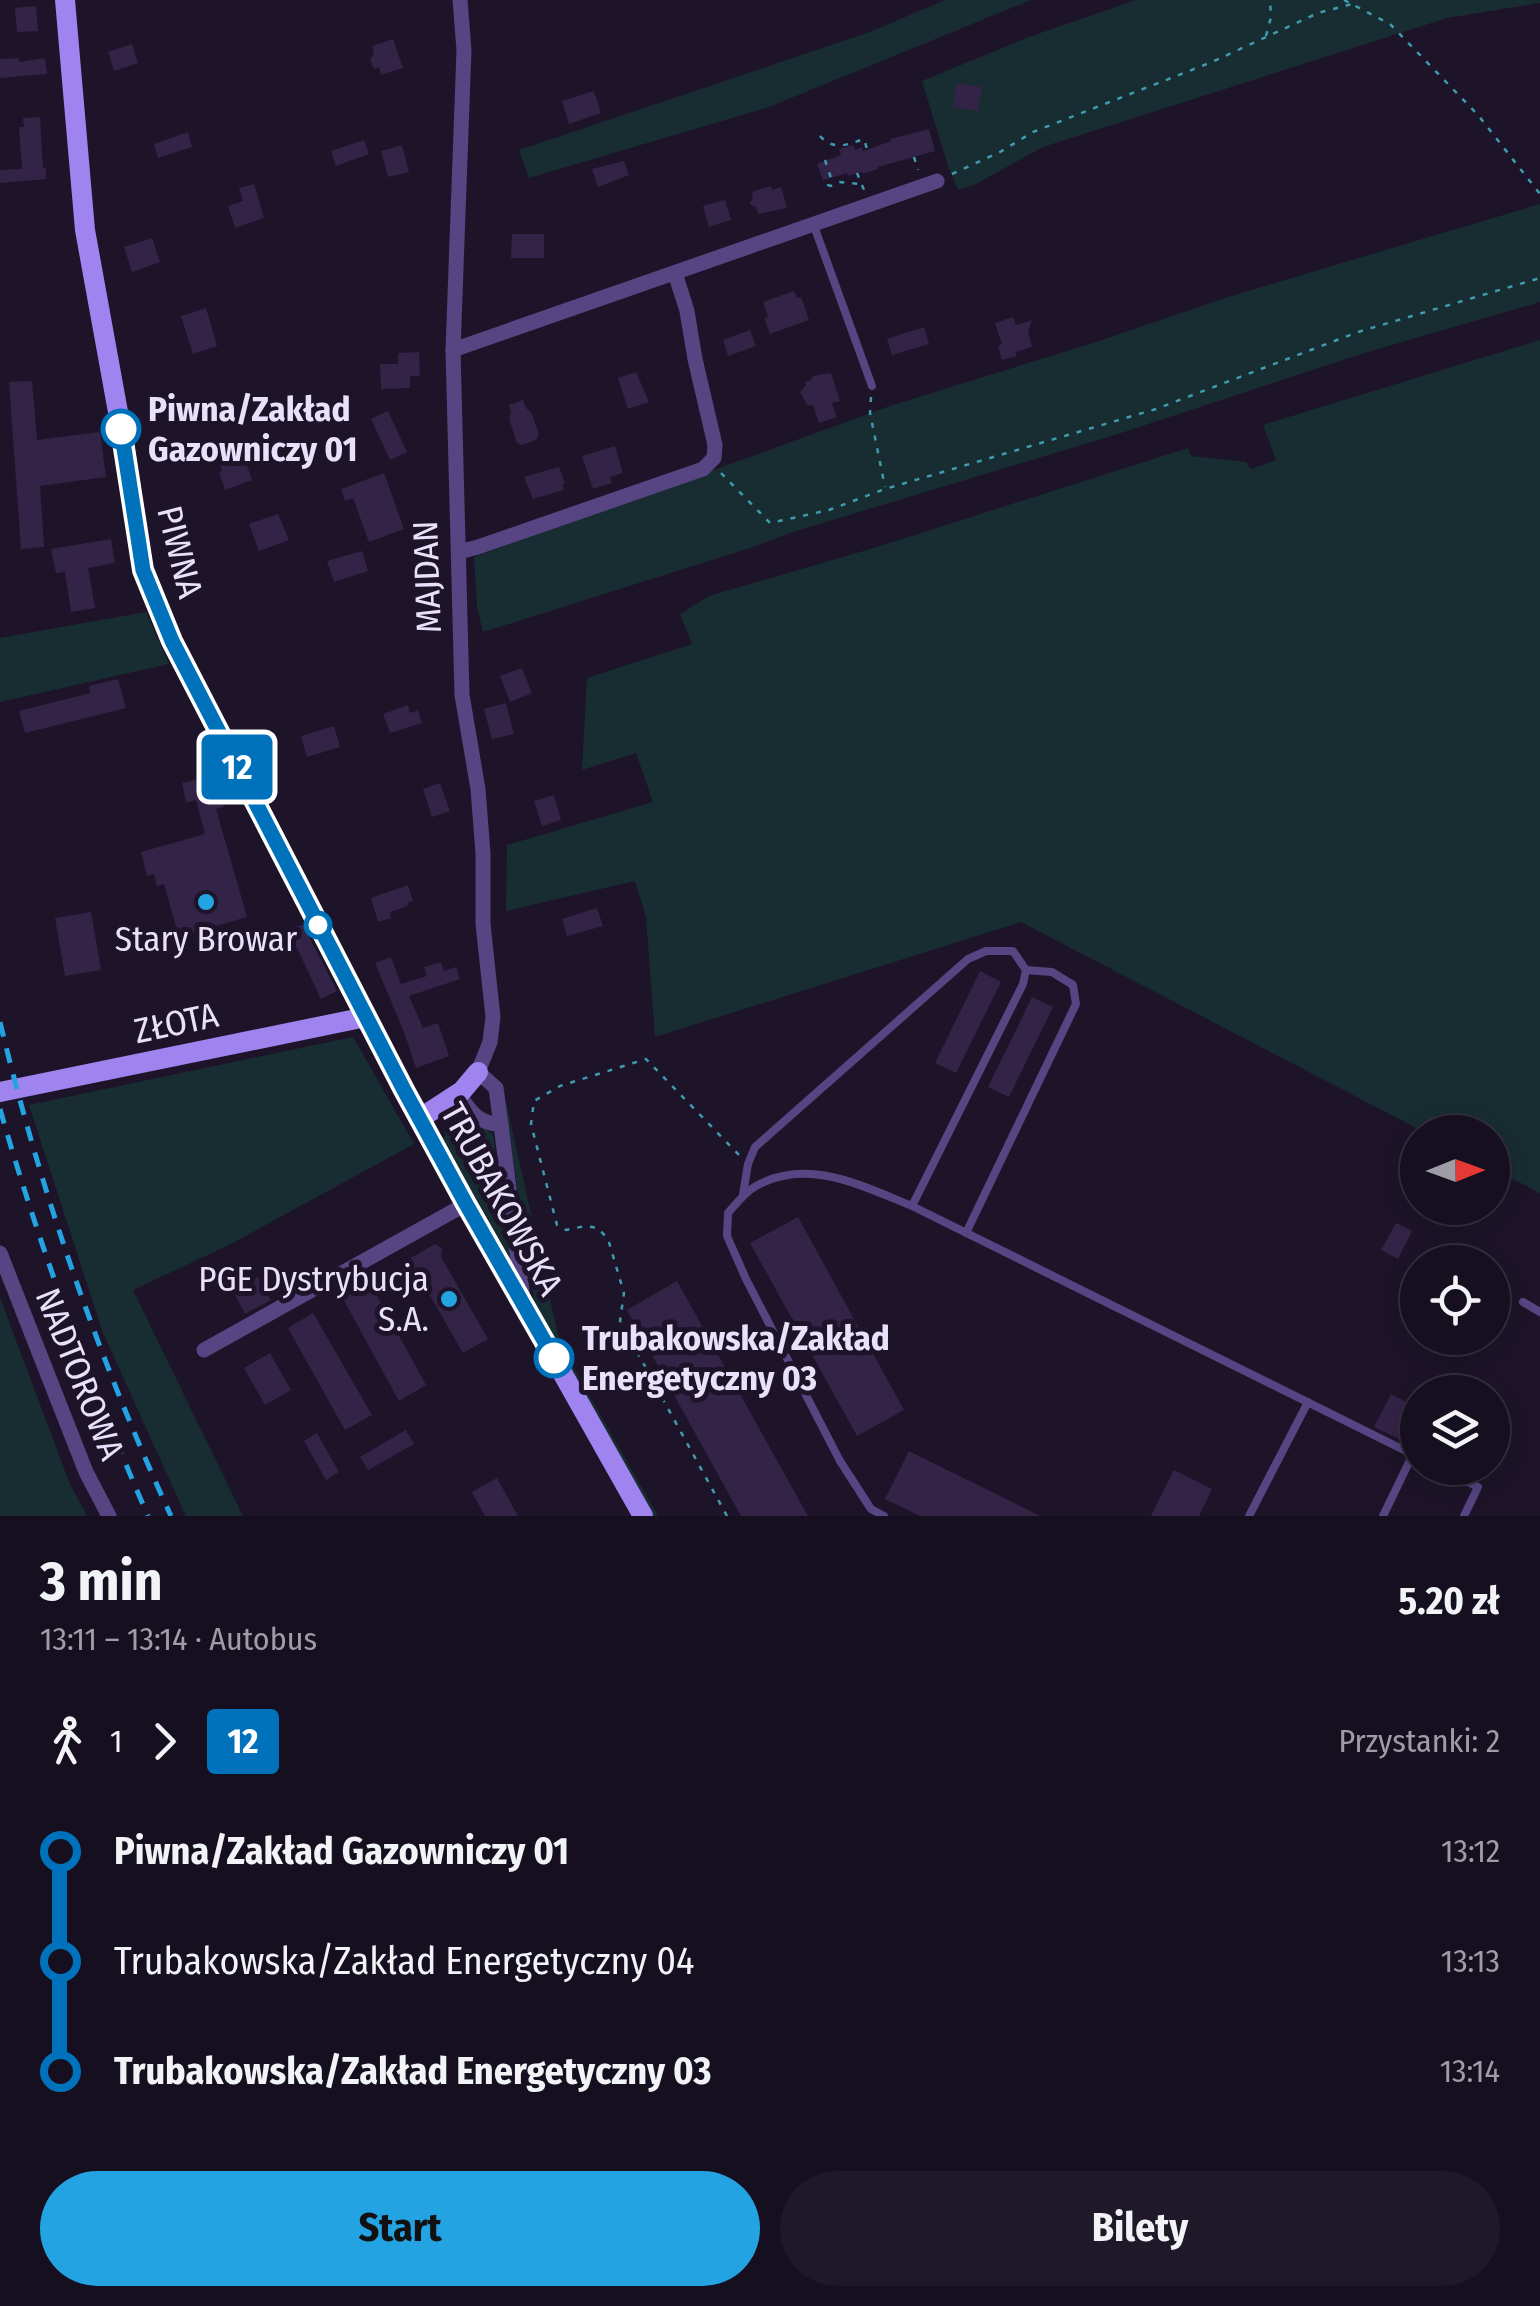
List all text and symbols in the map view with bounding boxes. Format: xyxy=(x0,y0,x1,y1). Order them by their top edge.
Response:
place label: Piwna/Zakład Gazowniczy 01 xyxy=(148,388,357,470)
marker: Piwna/Zakład Gazowniczy 01 xyxy=(102,410,140,448)
street label: PIWNA xyxy=(148,502,212,603)
street label: MAJDAN xyxy=(404,520,450,634)
line badge: 12 xyxy=(192,734,282,800)
text: 12 xyxy=(221,746,253,788)
marker: Stary Browar xyxy=(195,891,217,913)
unlabelled marker xyxy=(305,912,331,938)
place label: Stary Browar xyxy=(115,918,297,960)
street label: ZŁOTA xyxy=(130,994,222,1052)
street label: TRUBAKOWSKA xyxy=(432,1096,572,1303)
north arrow xyxy=(1400,1115,1510,1225)
map controls xyxy=(1400,1115,1510,1485)
button: locate xyxy=(1400,1245,1510,1355)
place label: PGE Dystrybucja S.A. xyxy=(198,1258,429,1340)
street label: NADTOROWA xyxy=(27,1282,134,1466)
marker: PGE Dystrybucja S.A. xyxy=(438,1288,460,1310)
place label: Trubakowska/Zakład Energetyczny 03 xyxy=(582,1317,890,1399)
marker: Trubakowska/Zakład Energetyczny 03 xyxy=(535,1339,573,1377)
button: layers xyxy=(1400,1375,1510,1485)
text: 3 min xyxy=(40,1549,163,1615)
text: 5.20 zł xyxy=(1398,1578,1500,1624)
text: 13:11 – 13:14 · Autobus xyxy=(40,1620,317,1658)
icon: walk xyxy=(40,1714,95,1769)
icon: forward xyxy=(137,1714,192,1769)
text: 12 xyxy=(227,1720,259,1762)
text: 1 xyxy=(110,1722,122,1760)
text: Przystanki: 2 xyxy=(1339,1722,1500,1760)
text: Piwna/Zakład Gazowniczy 01 xyxy=(114,1828,569,1874)
text: 13:12 xyxy=(1441,1832,1500,1870)
text: Trubakowska/Zakład Energetyczny 04 xyxy=(114,1938,694,1984)
text: 13:13 xyxy=(1441,1942,1500,1980)
text: Trubakowska/Zakład Energetyczny 03 xyxy=(114,2048,711,2094)
text: 13:14 xyxy=(1440,2052,1500,2090)
button: Start xyxy=(40,2171,760,2286)
button: Bilety xyxy=(780,2171,1500,2286)

